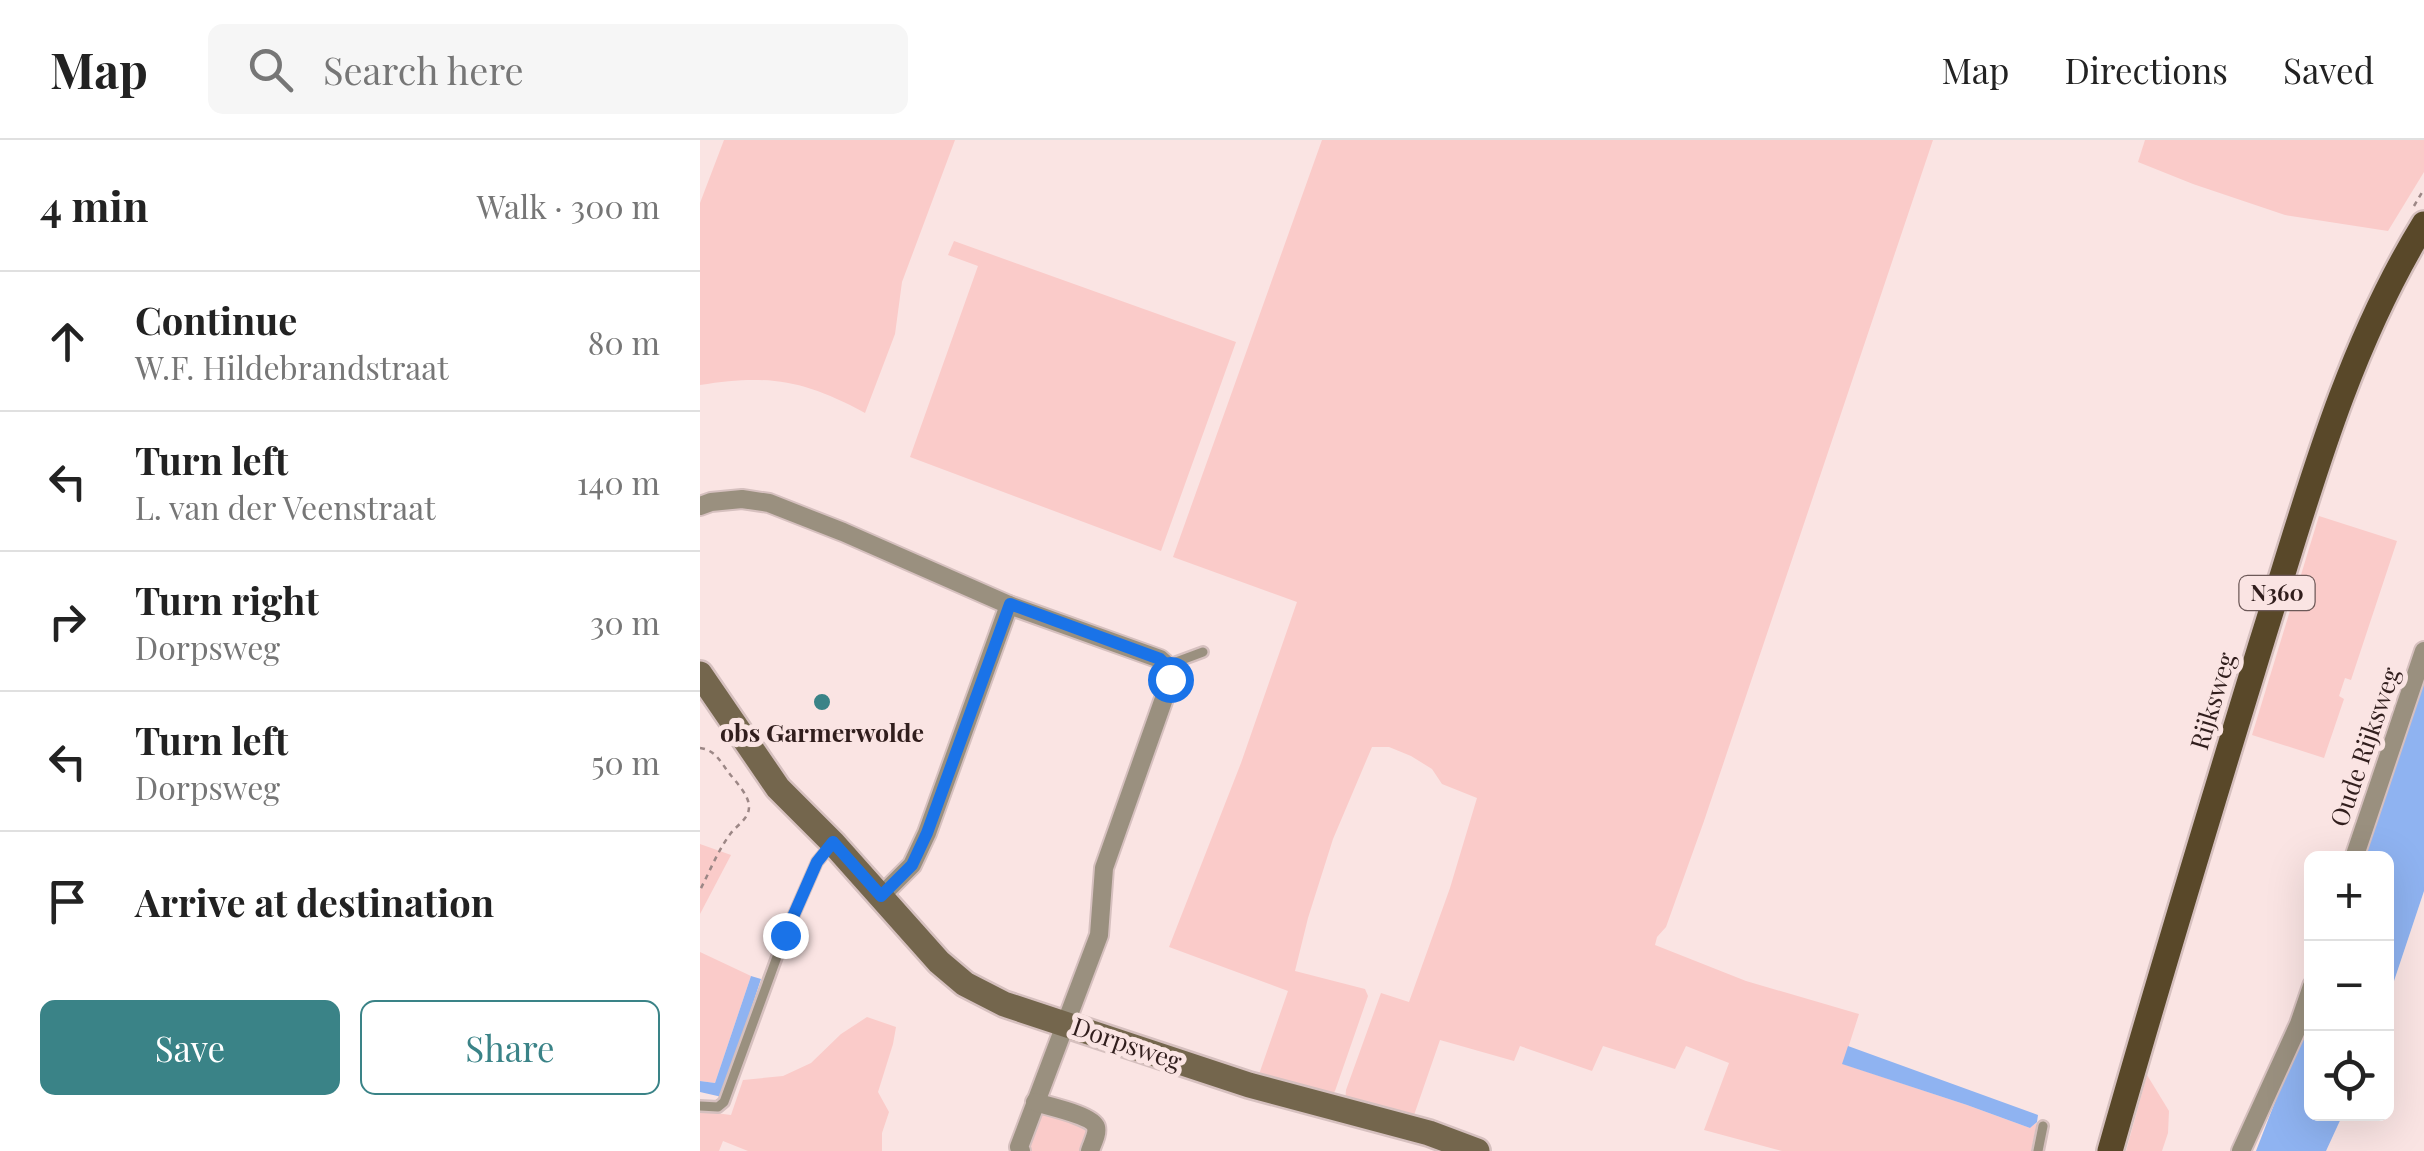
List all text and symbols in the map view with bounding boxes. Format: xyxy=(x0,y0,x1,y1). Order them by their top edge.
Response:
search box xyxy=(208,24,908,114)
text: Map xyxy=(50,37,148,101)
icon: search xyxy=(243,42,298,97)
text: Search here xyxy=(323,44,524,95)
text: Map xyxy=(1941,46,2009,93)
text: Directions xyxy=(2064,46,2228,93)
text: Saved xyxy=(2283,46,2374,93)
text: 4 min xyxy=(40,177,149,233)
text: Walk · 300 m xyxy=(477,184,660,227)
text: Continue xyxy=(135,294,297,345)
icon: ahead xyxy=(40,314,95,369)
text: 80 m xyxy=(588,320,660,363)
text: W.F. Hildebrandstraat xyxy=(135,345,449,388)
text: Turn left xyxy=(135,434,288,485)
icon: left xyxy=(40,454,95,509)
text: 140 m xyxy=(577,460,660,503)
text: L. van der Veenstraat xyxy=(135,485,436,528)
text: Turn right xyxy=(135,574,319,625)
road number: N360 xyxy=(2240,576,2314,610)
icon: right xyxy=(40,594,95,649)
text: 30 m xyxy=(590,600,660,643)
text: Dorpsweg xyxy=(135,625,280,668)
street label: Rijksweg xyxy=(2181,647,2242,753)
route start xyxy=(1148,657,1194,703)
street label: Oude Rijksweg xyxy=(2321,662,2407,831)
marker: obs Garmerwolde xyxy=(811,691,833,713)
text: Turn left xyxy=(135,714,288,765)
place label: obs Garmerwolde xyxy=(720,715,924,748)
icon: left xyxy=(40,734,95,789)
text: 50 m xyxy=(591,740,660,783)
text: Dorpsweg xyxy=(135,765,280,808)
map controls xyxy=(2304,851,2394,1121)
button: + xyxy=(2304,851,2394,941)
icon: arrive xyxy=(40,874,95,929)
text: Arrive at destination xyxy=(135,876,494,927)
route end xyxy=(763,913,809,959)
button: − xyxy=(2304,941,2394,1031)
button: Save xyxy=(40,1000,340,1095)
button: Share xyxy=(360,1000,660,1095)
street label: Dorpsweg xyxy=(1068,1009,1187,1077)
button: locate xyxy=(2304,1031,2394,1121)

